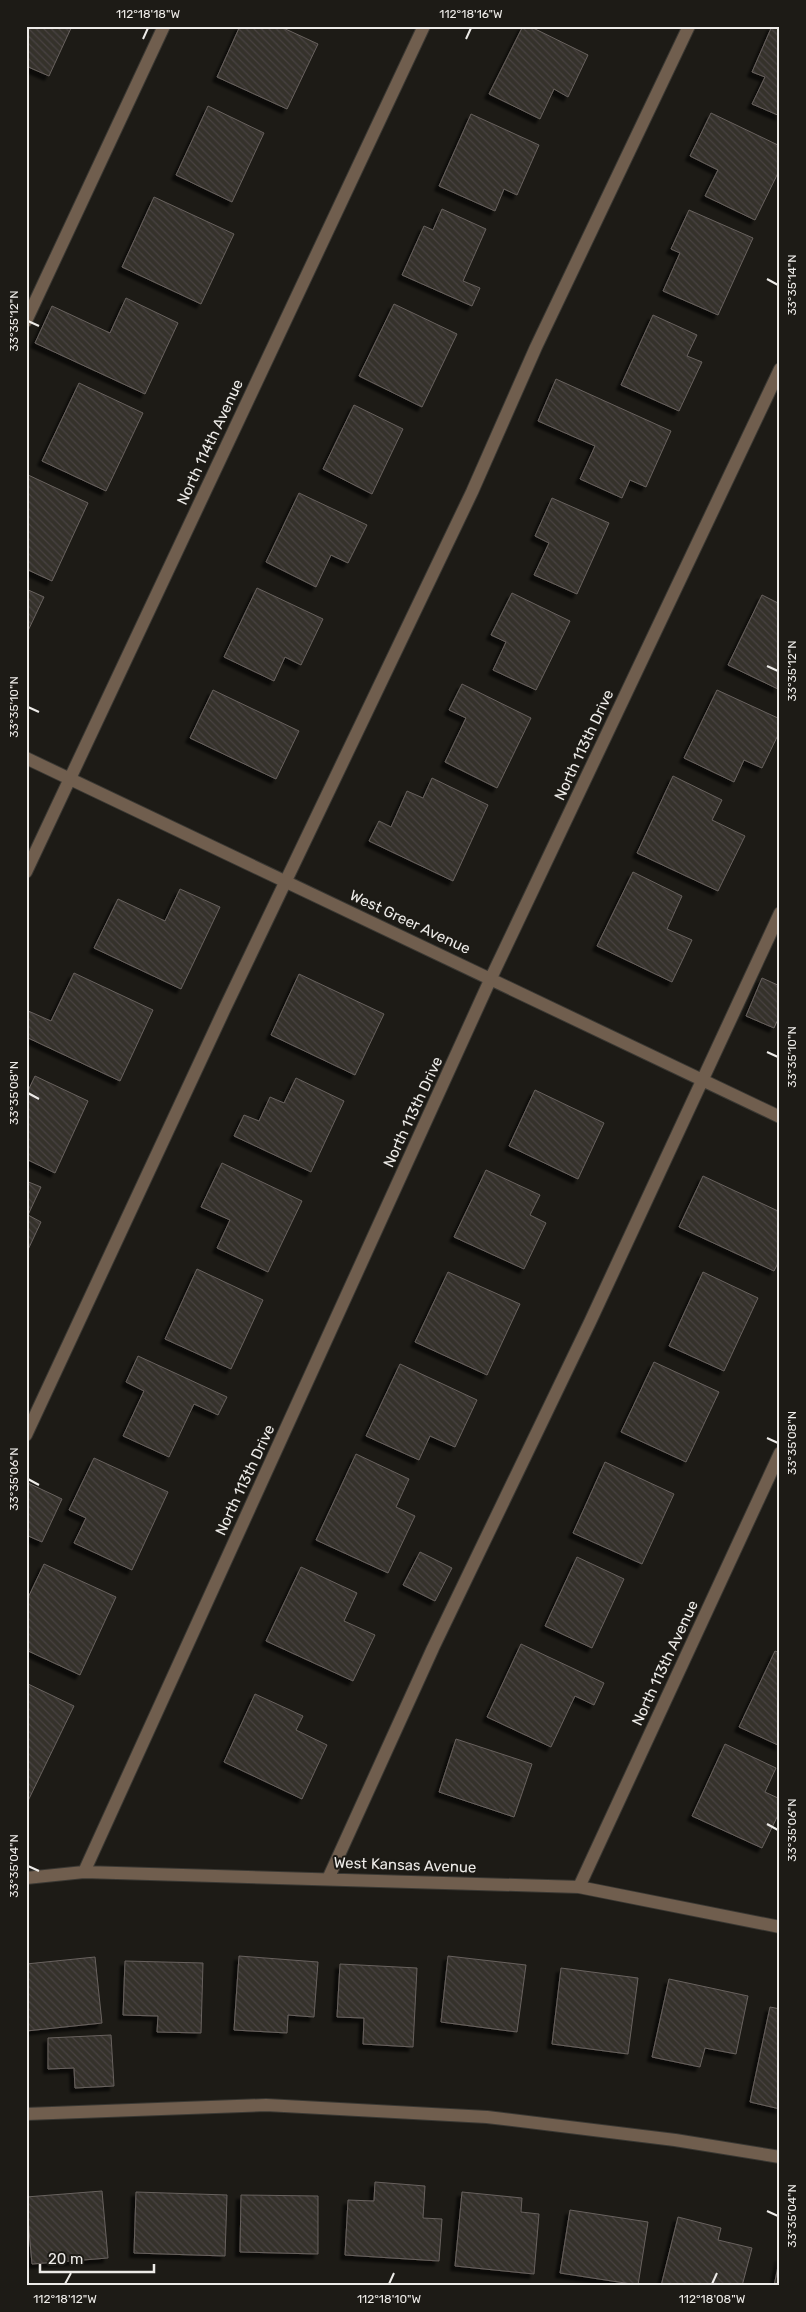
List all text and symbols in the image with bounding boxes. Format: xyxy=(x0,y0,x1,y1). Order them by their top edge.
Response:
text: 112°18'18"W xyxy=(116,7,180,21)
text: 112°18'16"W xyxy=(439,7,503,21)
text: 33°35'14"N xyxy=(785,254,799,316)
text: 33°35'12"N xyxy=(7,290,21,352)
street label: North 114th Avenue xyxy=(173,376,247,508)
text: 33°35'12"N xyxy=(785,640,799,702)
text: 33°35'10"N xyxy=(7,676,21,738)
street label: North 113th Drive xyxy=(550,687,618,803)
street label: West Greer Avenue xyxy=(347,886,473,958)
text: 33°35'10"N xyxy=(785,1026,799,1088)
street label: North 113th Drive xyxy=(379,1054,447,1170)
text: 33°35'08"N xyxy=(7,1061,21,1125)
text: 33°35'08"N xyxy=(785,1411,799,1475)
street label: North 113th Drive xyxy=(211,1422,279,1538)
text: 33°35'06"N xyxy=(7,1447,21,1511)
street label: North 113th Avenue xyxy=(628,1598,702,1728)
text: 33°35'06"N xyxy=(785,1798,799,1862)
text: 33°35'04"N xyxy=(7,1834,21,1898)
street label: West Kansas Avenue xyxy=(333,1854,477,1876)
text: 33°35'04"N xyxy=(785,2184,799,2248)
scale bar xyxy=(40,2242,154,2274)
text: 20 m xyxy=(48,2250,83,2268)
text: 112°18'12"W xyxy=(33,2292,97,2306)
text: 112°18'10"W xyxy=(357,2292,421,2306)
text: 112°18'08"W xyxy=(679,2292,746,2306)

